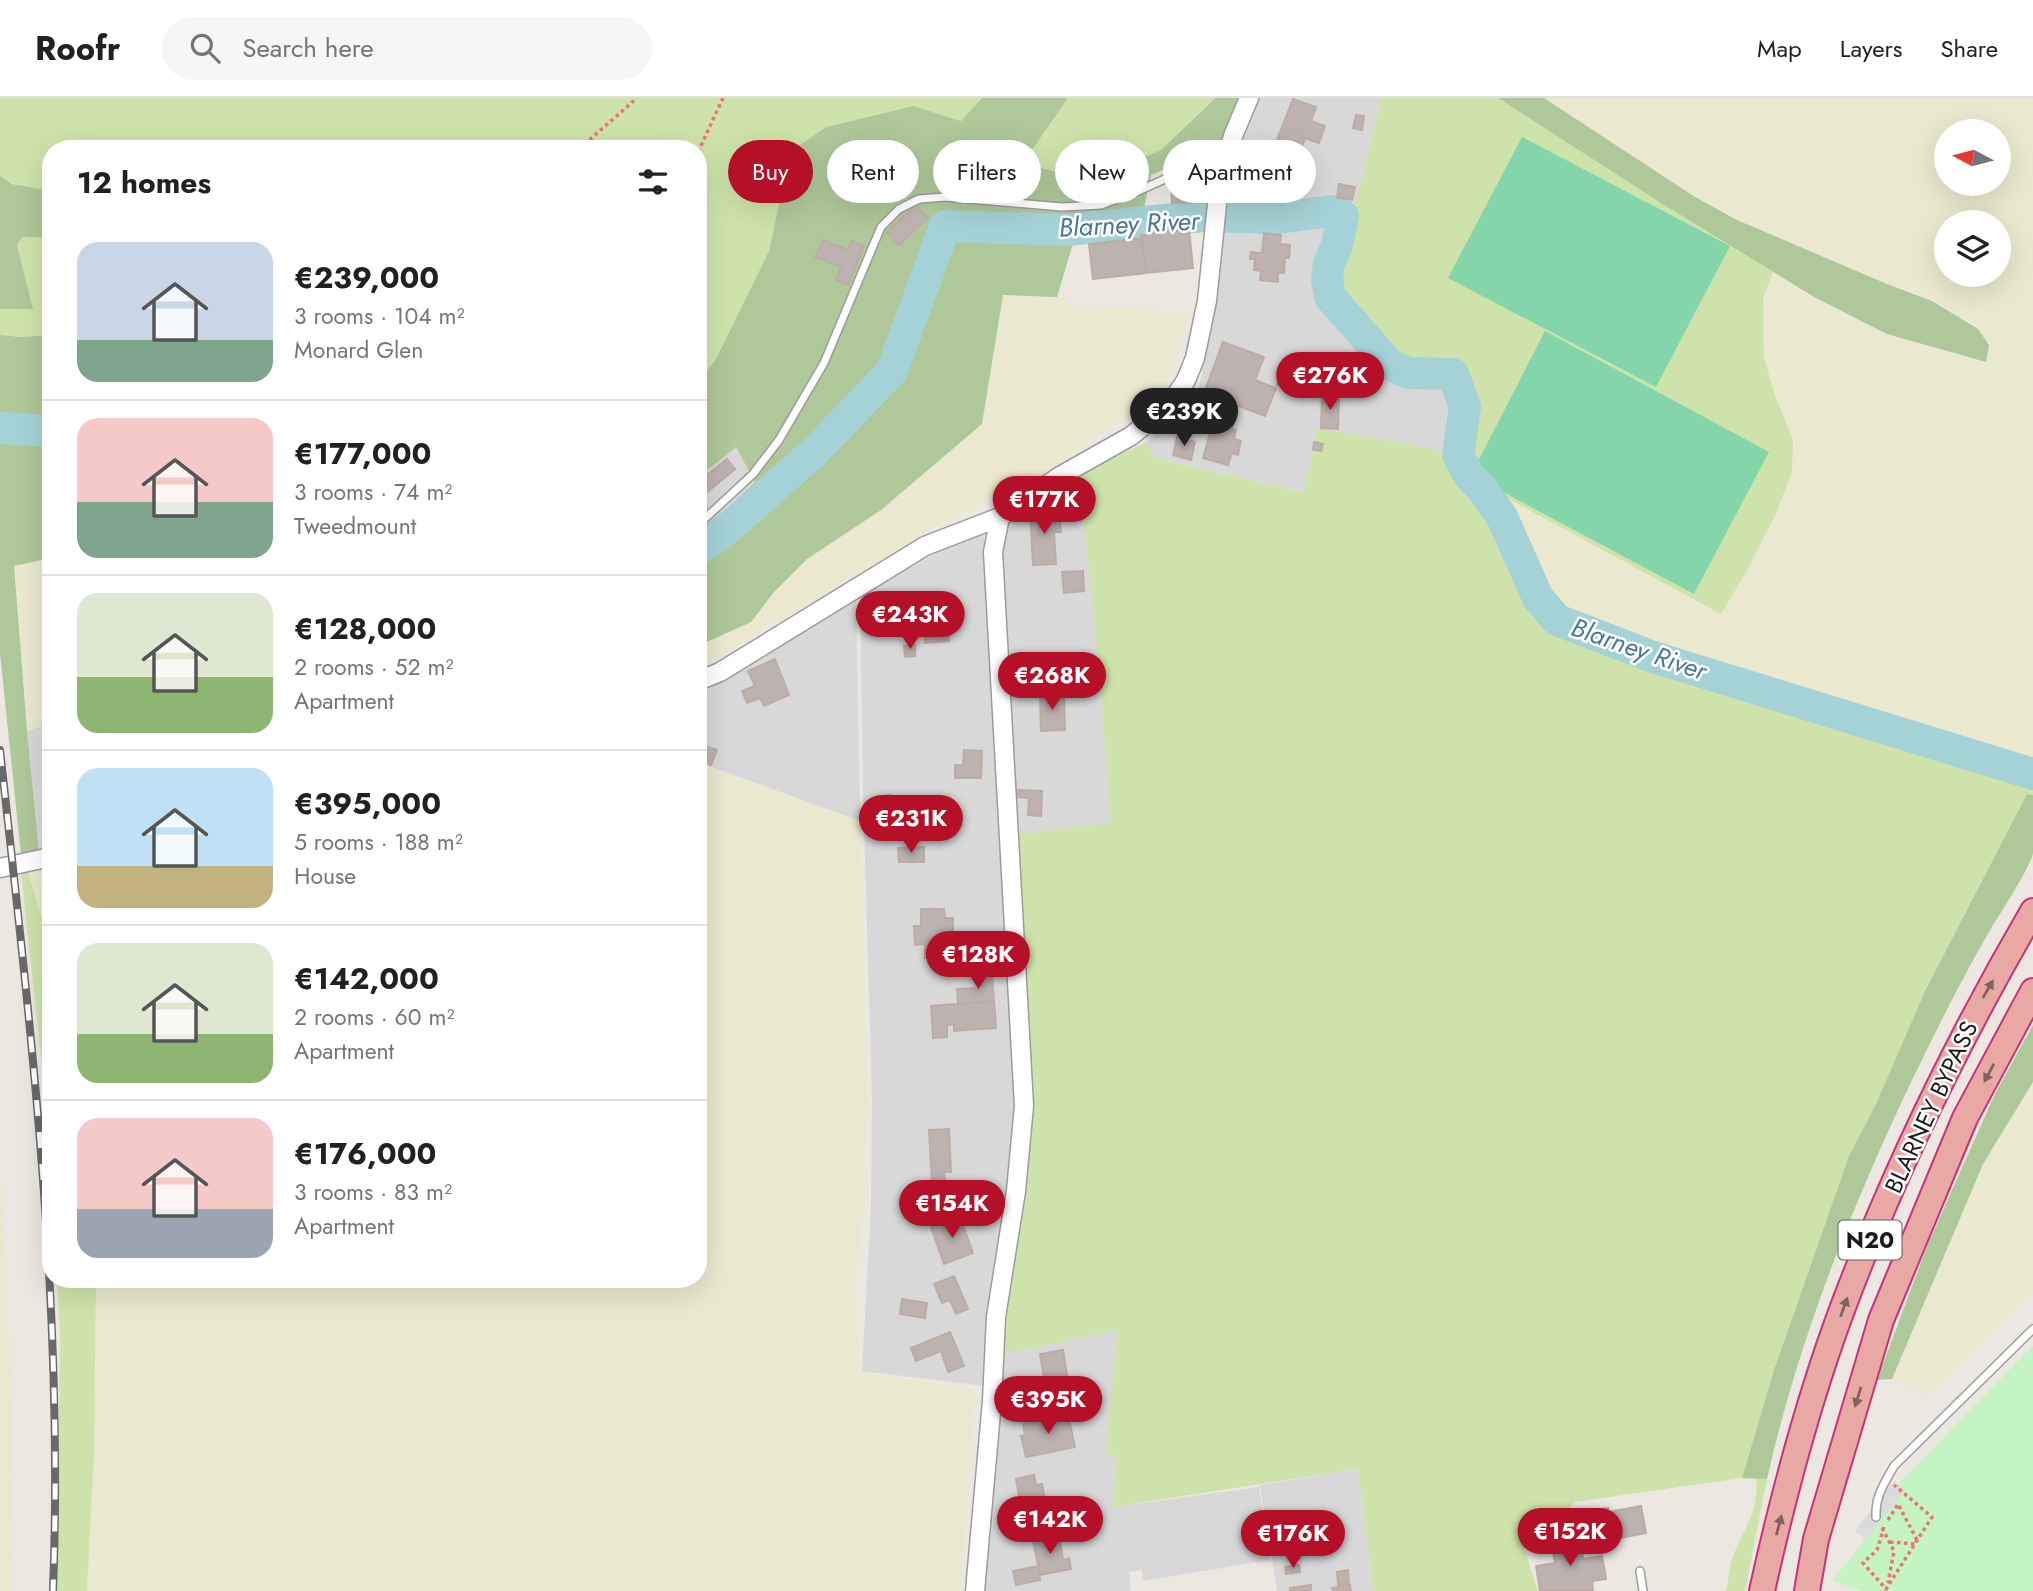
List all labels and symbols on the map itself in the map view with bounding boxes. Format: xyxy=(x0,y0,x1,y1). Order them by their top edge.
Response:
north arrow xyxy=(1934,119,2011,196)
water label: Blarney River xyxy=(1058,201,1202,247)
pin: €276K xyxy=(1281,352,1379,412)
pin: €239K xyxy=(1135,388,1233,448)
pin: €177K xyxy=(995,476,1093,536)
pin: €243K xyxy=(861,592,959,651)
water label: Blarney River xyxy=(1566,608,1713,690)
pin: €268K xyxy=(1003,652,1101,712)
pin: €231K xyxy=(862,796,960,855)
pin: €128K xyxy=(929,932,1027,991)
one-way arrow xyxy=(1982,979,1994,998)
street label: BLARNEY BYPASS xyxy=(1876,1015,1986,1199)
one-way arrow xyxy=(1983,1063,1995,1083)
pin: €154K xyxy=(903,1180,1001,1240)
road number: N20 xyxy=(1839,1220,1902,1260)
one-way arrow xyxy=(1838,1297,1849,1318)
pin: €395K xyxy=(999,1376,1097,1436)
one-way arrow xyxy=(1853,1387,1863,1408)
pin: €142K xyxy=(1001,1496,1099,1556)
pin: €152K xyxy=(1521,1508,1619,1568)
pin: €176K xyxy=(1244,1510,1342,1570)
one-way arrow xyxy=(1774,1514,1784,1535)

